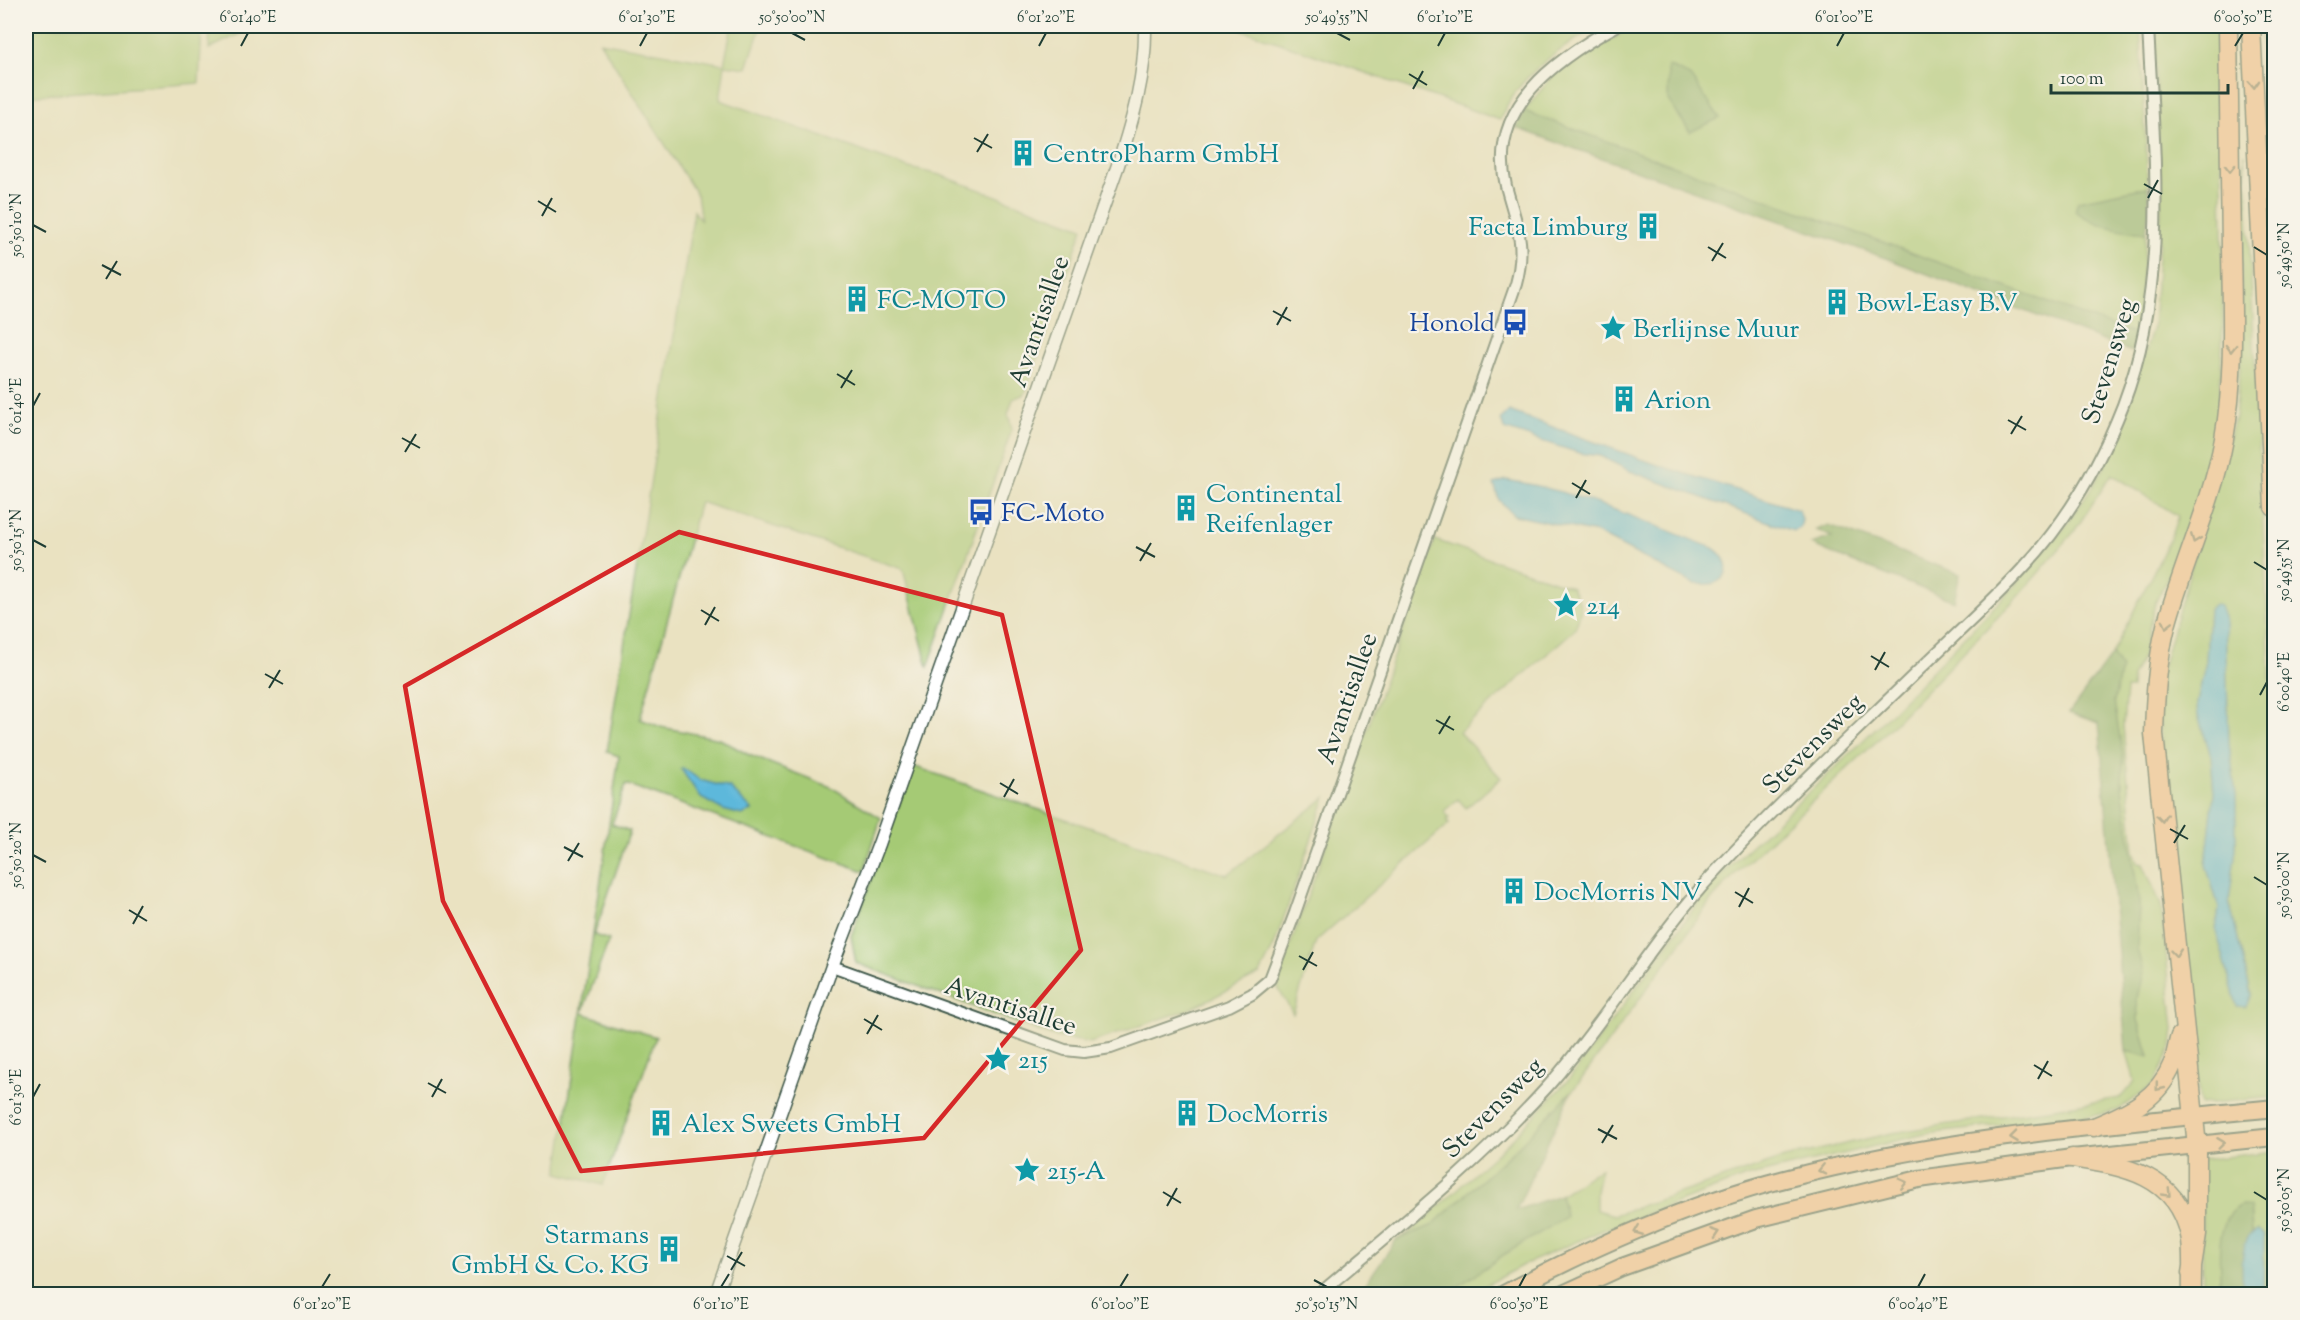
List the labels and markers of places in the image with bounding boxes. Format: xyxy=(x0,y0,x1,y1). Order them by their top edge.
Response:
place label: CentroPharm GmbH xyxy=(1043,137,1279,174)
building icon: CentroPharm GmbH xyxy=(1008,138,1038,168)
place label: Facta Limburg xyxy=(1468,210,1628,247)
building icon: Facta Limburg xyxy=(1633,211,1663,241)
place label: FC-MOTO xyxy=(877,283,1006,320)
building icon: FC-MOTO xyxy=(842,284,872,314)
place label: Bowl-Easy B.V xyxy=(1857,286,2018,323)
building icon: Bowl-Easy B.V xyxy=(1822,287,1852,317)
place label: Honold xyxy=(1409,306,1495,343)
bus stop icon: Honold xyxy=(1500,307,1530,337)
place label: Berlijnse Muur xyxy=(1633,312,1800,349)
place icon: Berlijnse Muur xyxy=(1598,313,1628,343)
place label: Arion xyxy=(1644,383,1711,420)
building icon: Arion xyxy=(1609,384,1639,414)
place label: Continental Reifenlager xyxy=(1206,477,1342,544)
building icon: Continental Reifenlager xyxy=(1171,493,1201,523)
place label: FC-Moto xyxy=(1001,496,1105,533)
bus stop icon: FC-Moto xyxy=(966,497,996,527)
place label: 214 xyxy=(1586,589,1620,626)
place icon: 214 xyxy=(1551,590,1581,620)
place label: DocMorris NV xyxy=(1534,875,1702,912)
building icon: DocMorris NV xyxy=(1499,876,1529,906)
place label: 215 xyxy=(1018,1043,1048,1080)
place icon: 215 xyxy=(983,1044,1013,1074)
place label: DocMorris xyxy=(1207,1097,1328,1134)
building icon: DocMorris xyxy=(1172,1098,1202,1128)
place label: Alex Sweets GmbH xyxy=(681,1107,901,1144)
building icon: Alex Sweets GmbH xyxy=(646,1108,676,1138)
place label: 215-A xyxy=(1047,1154,1106,1191)
place icon: 215-A xyxy=(1012,1155,1042,1185)
place label: Starmans GmbH & Co. KG xyxy=(451,1218,649,1285)
building icon: Starmans GmbH & Co. KG xyxy=(654,1234,684,1264)

